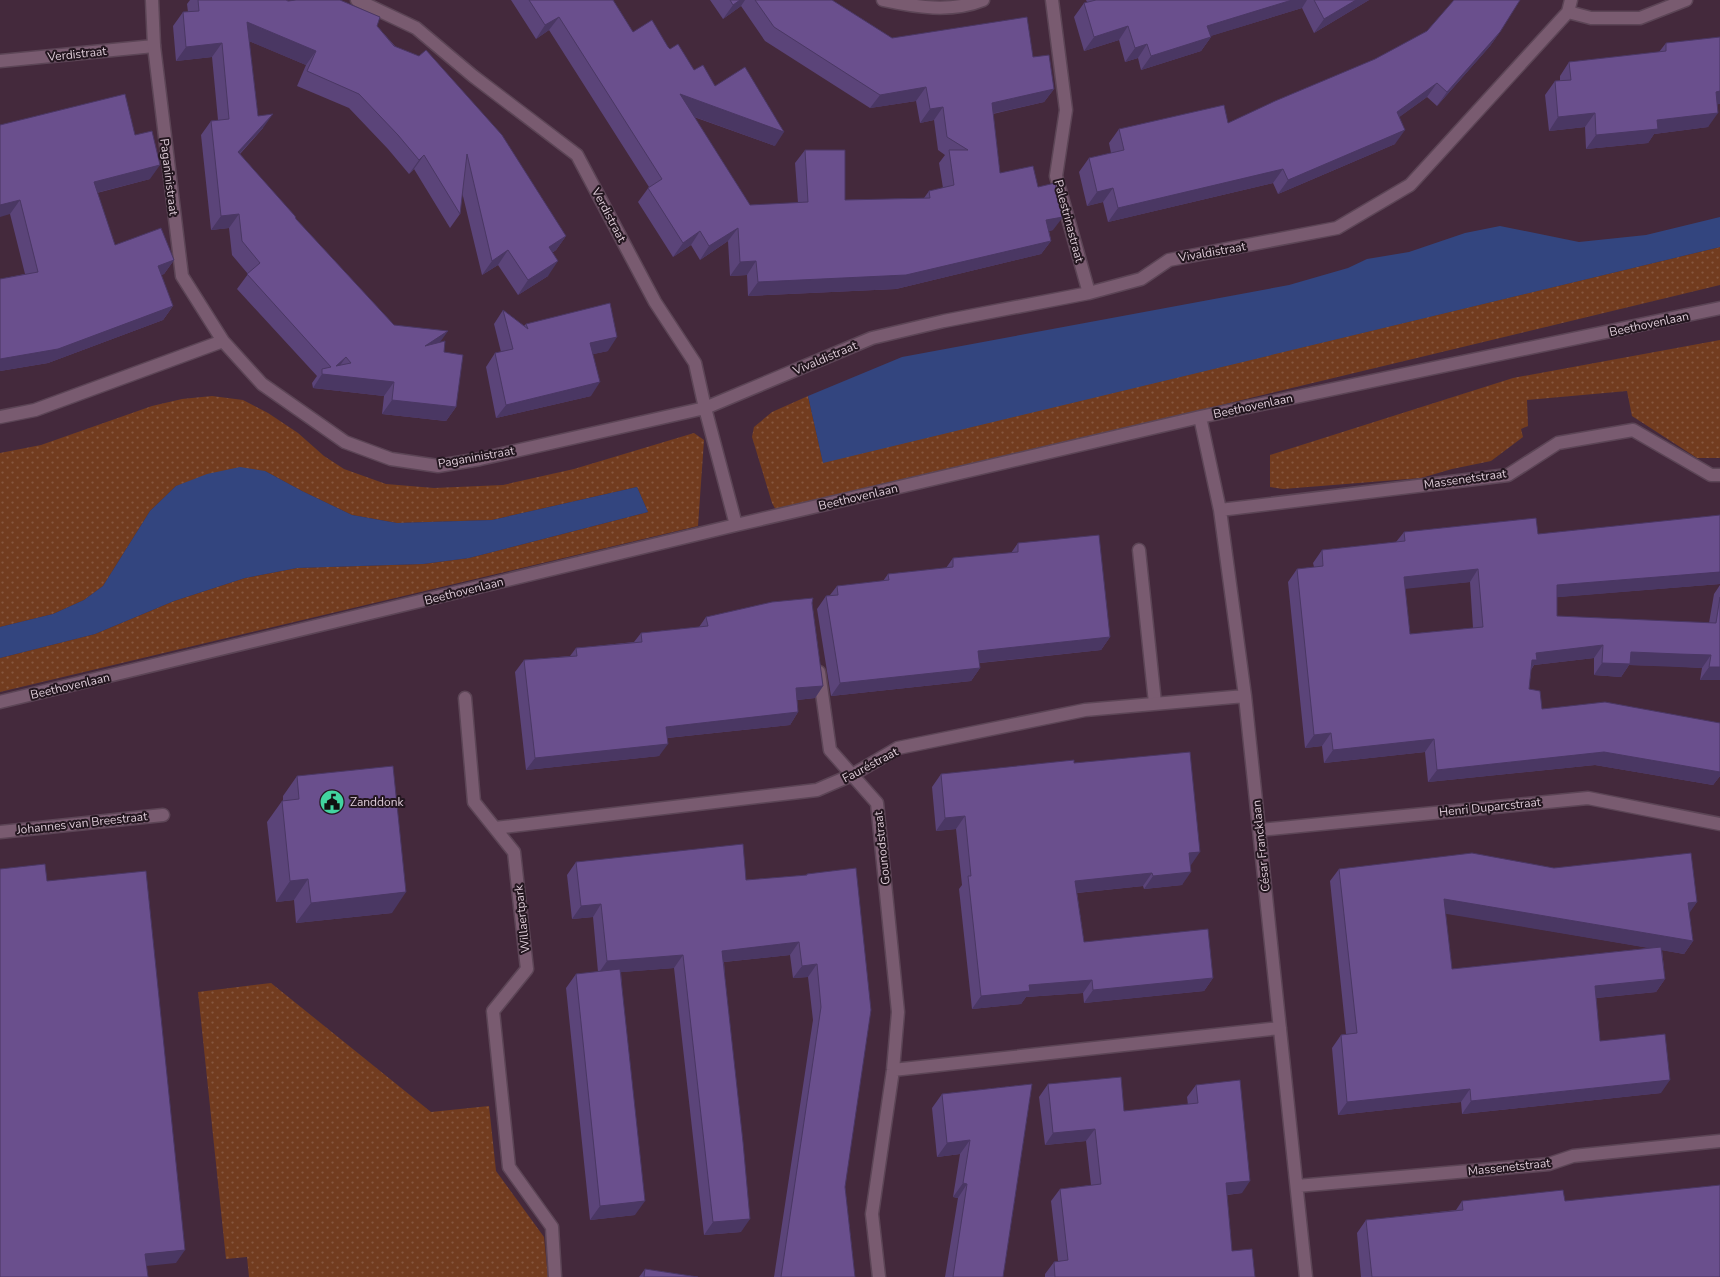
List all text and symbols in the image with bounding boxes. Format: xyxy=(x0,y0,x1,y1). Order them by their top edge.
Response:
street label: Verdistraat xyxy=(46,43,108,65)
street label: Paganinistraat xyxy=(156,138,182,217)
street label: Palestrinastraat xyxy=(1050,178,1088,265)
street label: Verdistraat xyxy=(588,184,630,246)
street label: Vivaldistraat xyxy=(1176,238,1248,266)
street label: Beethovenlaan xyxy=(1608,308,1690,340)
street label: Vivaldistraat xyxy=(790,337,860,379)
street label: Beethovenlaan xyxy=(1212,390,1294,422)
street label: Paganinistraat xyxy=(437,442,516,472)
street label: Massenetstraat xyxy=(1423,465,1508,493)
street label: Beethovenlaan xyxy=(817,480,899,514)
street label: Beethovenlaan xyxy=(423,573,505,609)
street label: Beethovenlaan xyxy=(29,669,111,703)
street label: Fauréstraat xyxy=(839,743,901,786)
public building icon: Zanddonk xyxy=(319,789,345,815)
place label: Zanddonk xyxy=(350,794,405,810)
street label: Henri Duparcstraat xyxy=(1438,794,1543,820)
street label: César Francklaan xyxy=(1248,799,1274,893)
street label: Johannes van Breestraat xyxy=(15,808,149,838)
street label: Gounodstraat xyxy=(870,810,894,885)
street label: Willaertpark xyxy=(510,883,534,954)
street label: Massenetstraat xyxy=(1467,1155,1552,1179)

